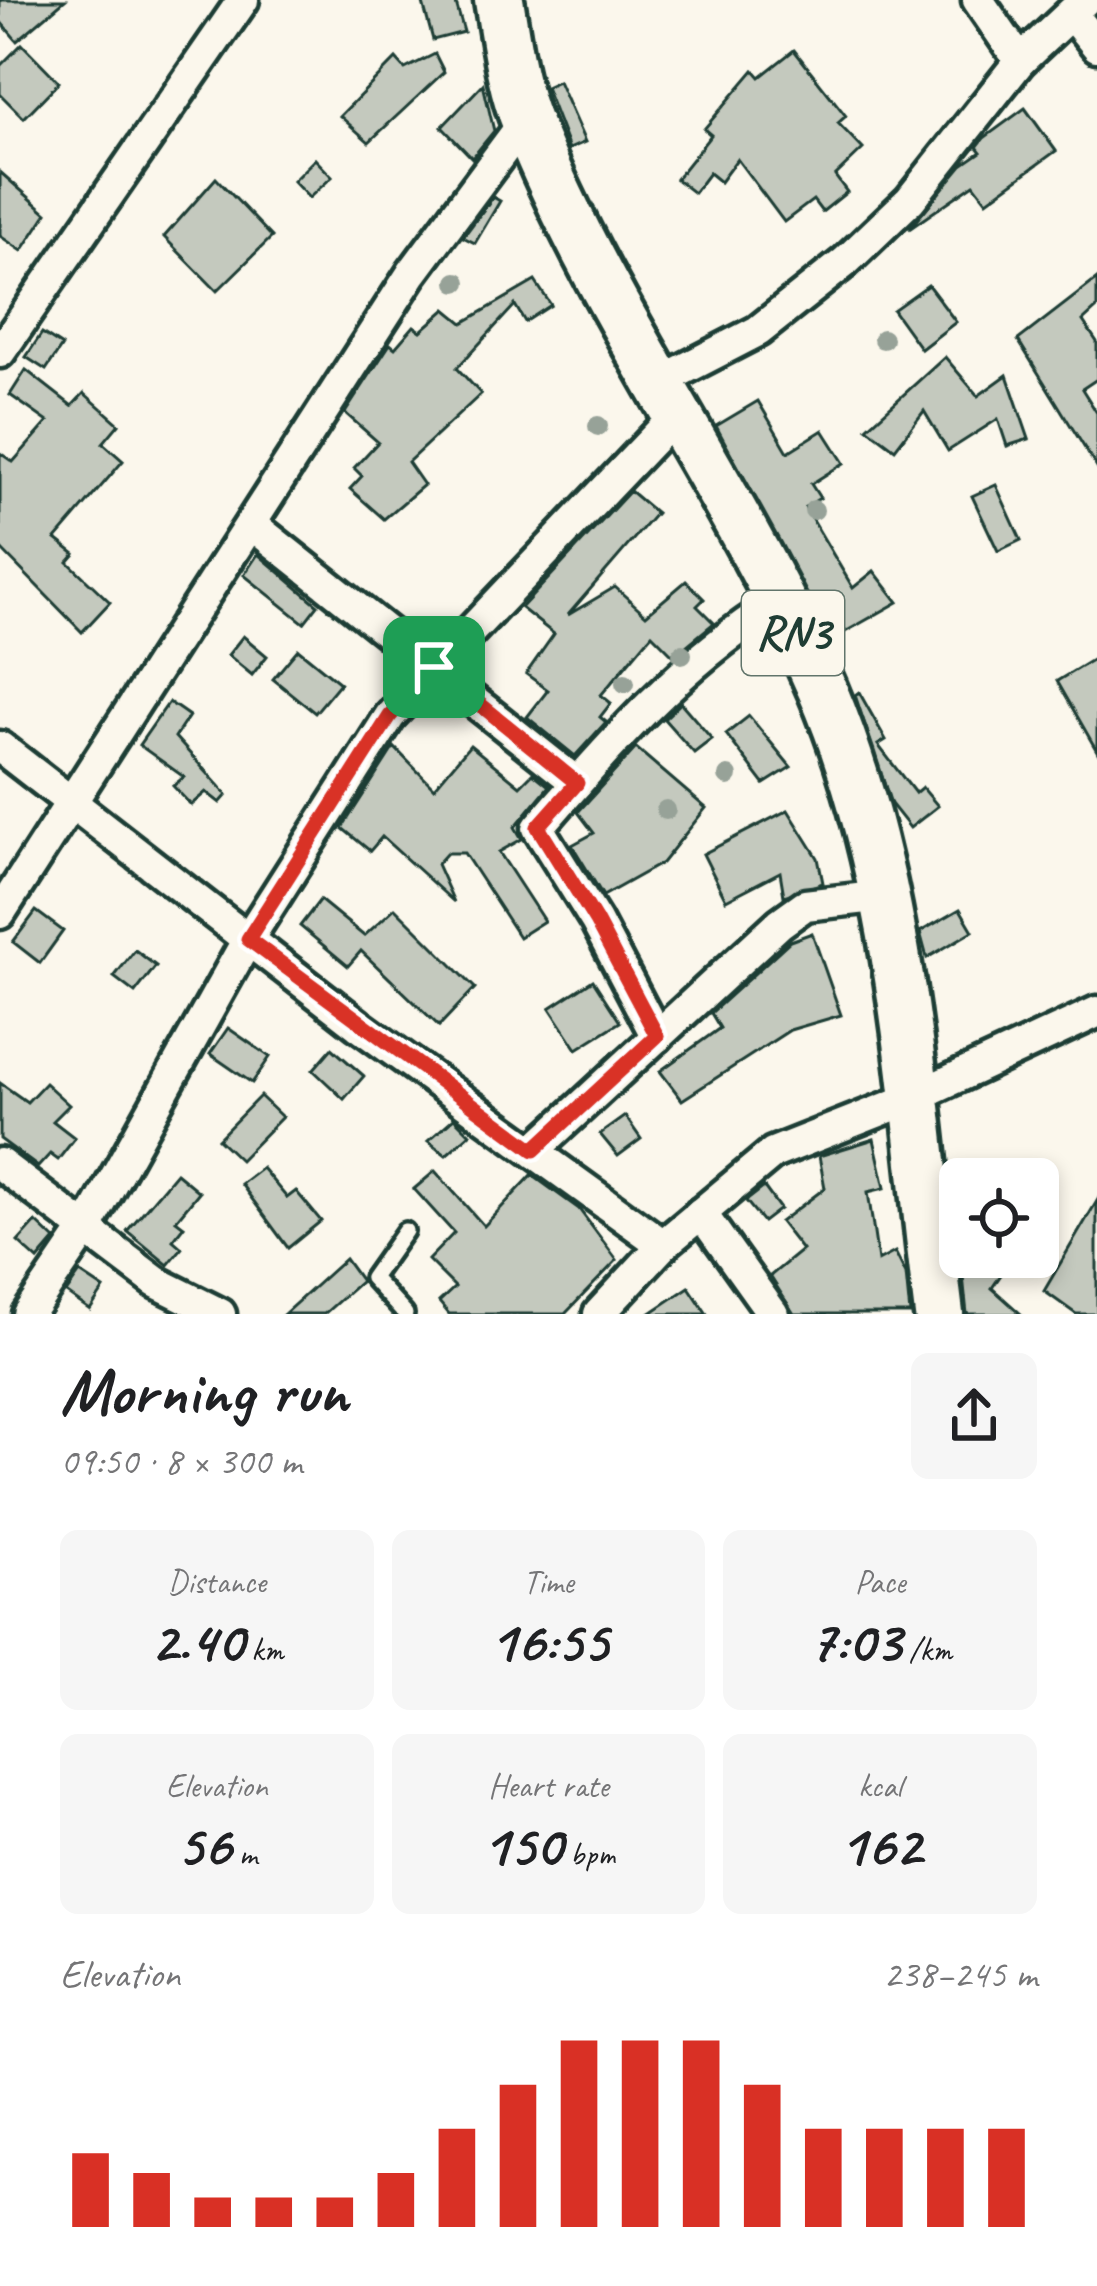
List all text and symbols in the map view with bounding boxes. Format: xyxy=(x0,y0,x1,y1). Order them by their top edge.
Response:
road number: RN3 xyxy=(742,591,844,675)
pin xyxy=(383,616,485,718)
icon: arrive xyxy=(401,634,467,700)
map controls xyxy=(939,1158,1059,1278)
button: locate xyxy=(939,1158,1059,1278)
text: Morning run xyxy=(60,1350,348,1433)
button: share xyxy=(911,1353,1037,1479)
text: 09:50 · 8 × 300 m xyxy=(60,1437,302,1486)
text: Distance xyxy=(168,1561,266,1603)
text: Time xyxy=(523,1561,574,1603)
text: Pace xyxy=(855,1561,906,1603)
text: 2.40 xyxy=(150,1603,243,1679)
text: 16:55 xyxy=(489,1603,608,1679)
text: 7:03 xyxy=(808,1603,901,1679)
text: km xyxy=(243,1629,283,1671)
text: /km xyxy=(901,1629,952,1671)
text: Elevation xyxy=(166,1765,268,1807)
text: Heart rate xyxy=(488,1765,609,1807)
text: kcal xyxy=(858,1765,902,1807)
text: 56 xyxy=(176,1807,231,1883)
text: 150 xyxy=(482,1807,562,1883)
text: 162 xyxy=(839,1807,921,1883)
text: m xyxy=(231,1833,257,1875)
text: bpm xyxy=(562,1833,615,1875)
text: Elevation xyxy=(60,1950,180,1999)
text: 238–245 m xyxy=(883,1950,1037,1999)

